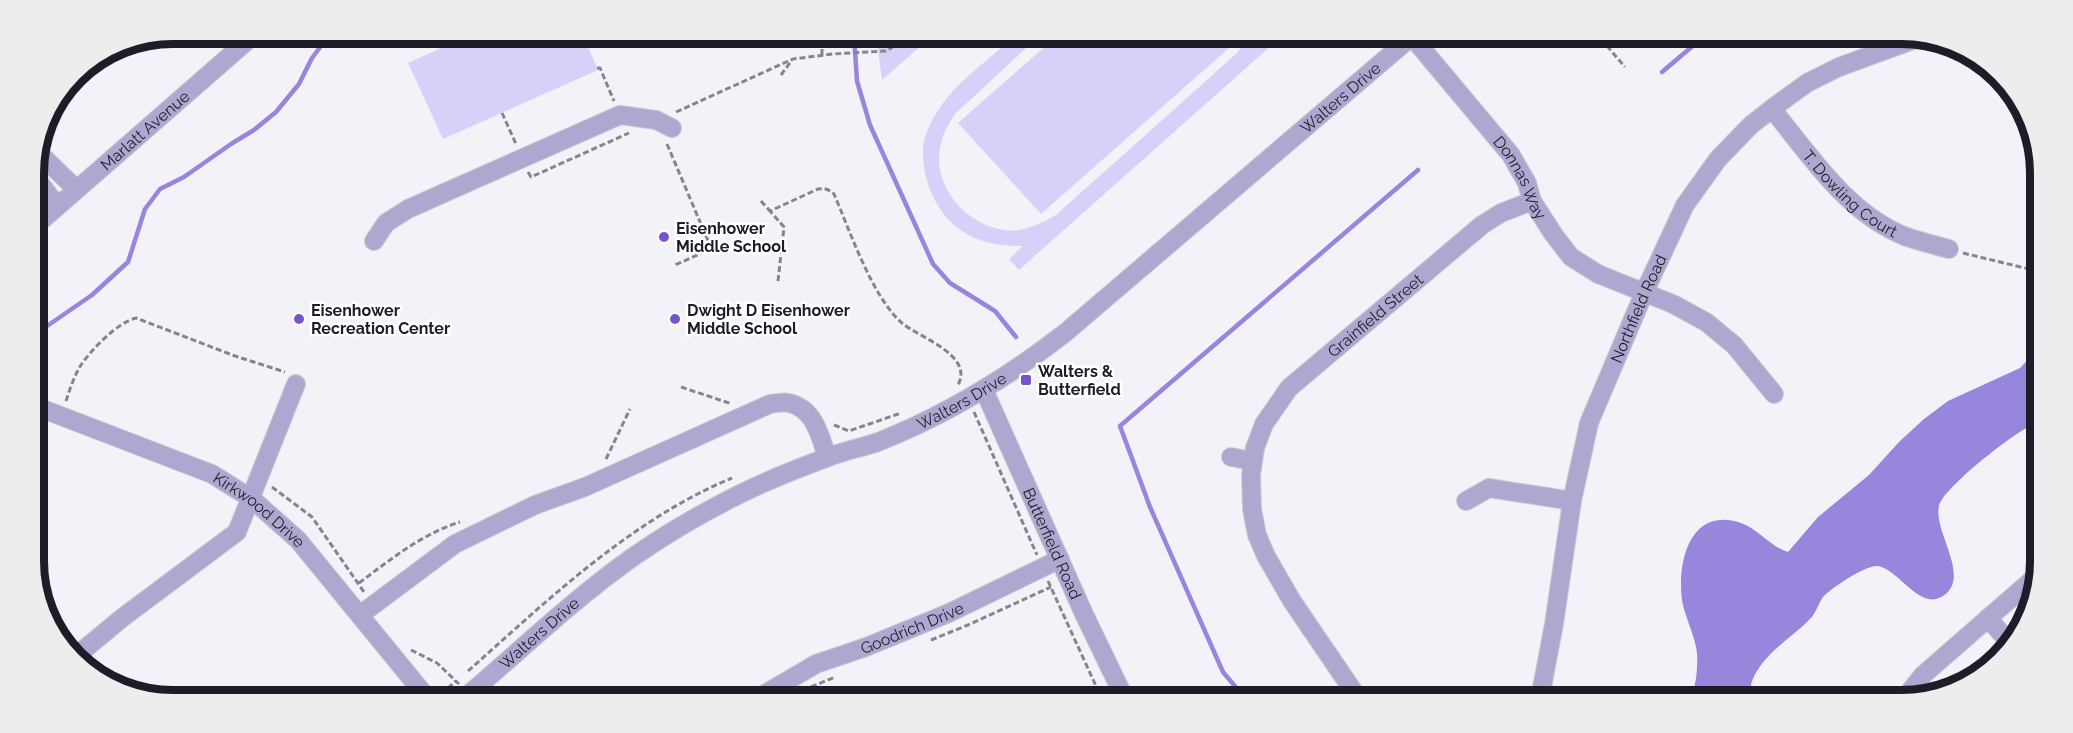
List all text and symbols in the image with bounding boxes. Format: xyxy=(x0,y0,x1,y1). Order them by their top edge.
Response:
street label: Walters Drive xyxy=(1296,58,1384,137)
street label: Marlatt Avenue xyxy=(96,86,193,174)
street label: Donnas Way xyxy=(1490,132,1551,223)
street label: T. Dowling Court xyxy=(1799,146,1901,241)
place label: Eisenhower Middle School xyxy=(676,219,787,256)
marker: Eisenhower Middle School xyxy=(657,230,671,244)
street label: Northfield Road xyxy=(1606,251,1670,366)
street label: Grainfield Street xyxy=(1323,269,1427,361)
place label: Eisenhower Recreation Center xyxy=(311,301,450,338)
place label: Dwight D Eisenhower Middle School xyxy=(687,301,850,338)
marker: Eisenhower Recreation Center xyxy=(292,312,306,326)
marker: Dwight D Eisenhower Middle School xyxy=(668,312,682,326)
place label: Walters & Butterfield xyxy=(1038,362,1121,399)
street label: Walters Drive xyxy=(914,368,1010,433)
marker: Walters & Butterfield xyxy=(1019,373,1033,387)
street label: Kirkwood Drive xyxy=(210,468,310,551)
street label: Butterfield Road xyxy=(1019,485,1086,602)
street label: Walters Drive xyxy=(495,593,583,673)
street label: Goodrich Drive xyxy=(858,598,967,658)

